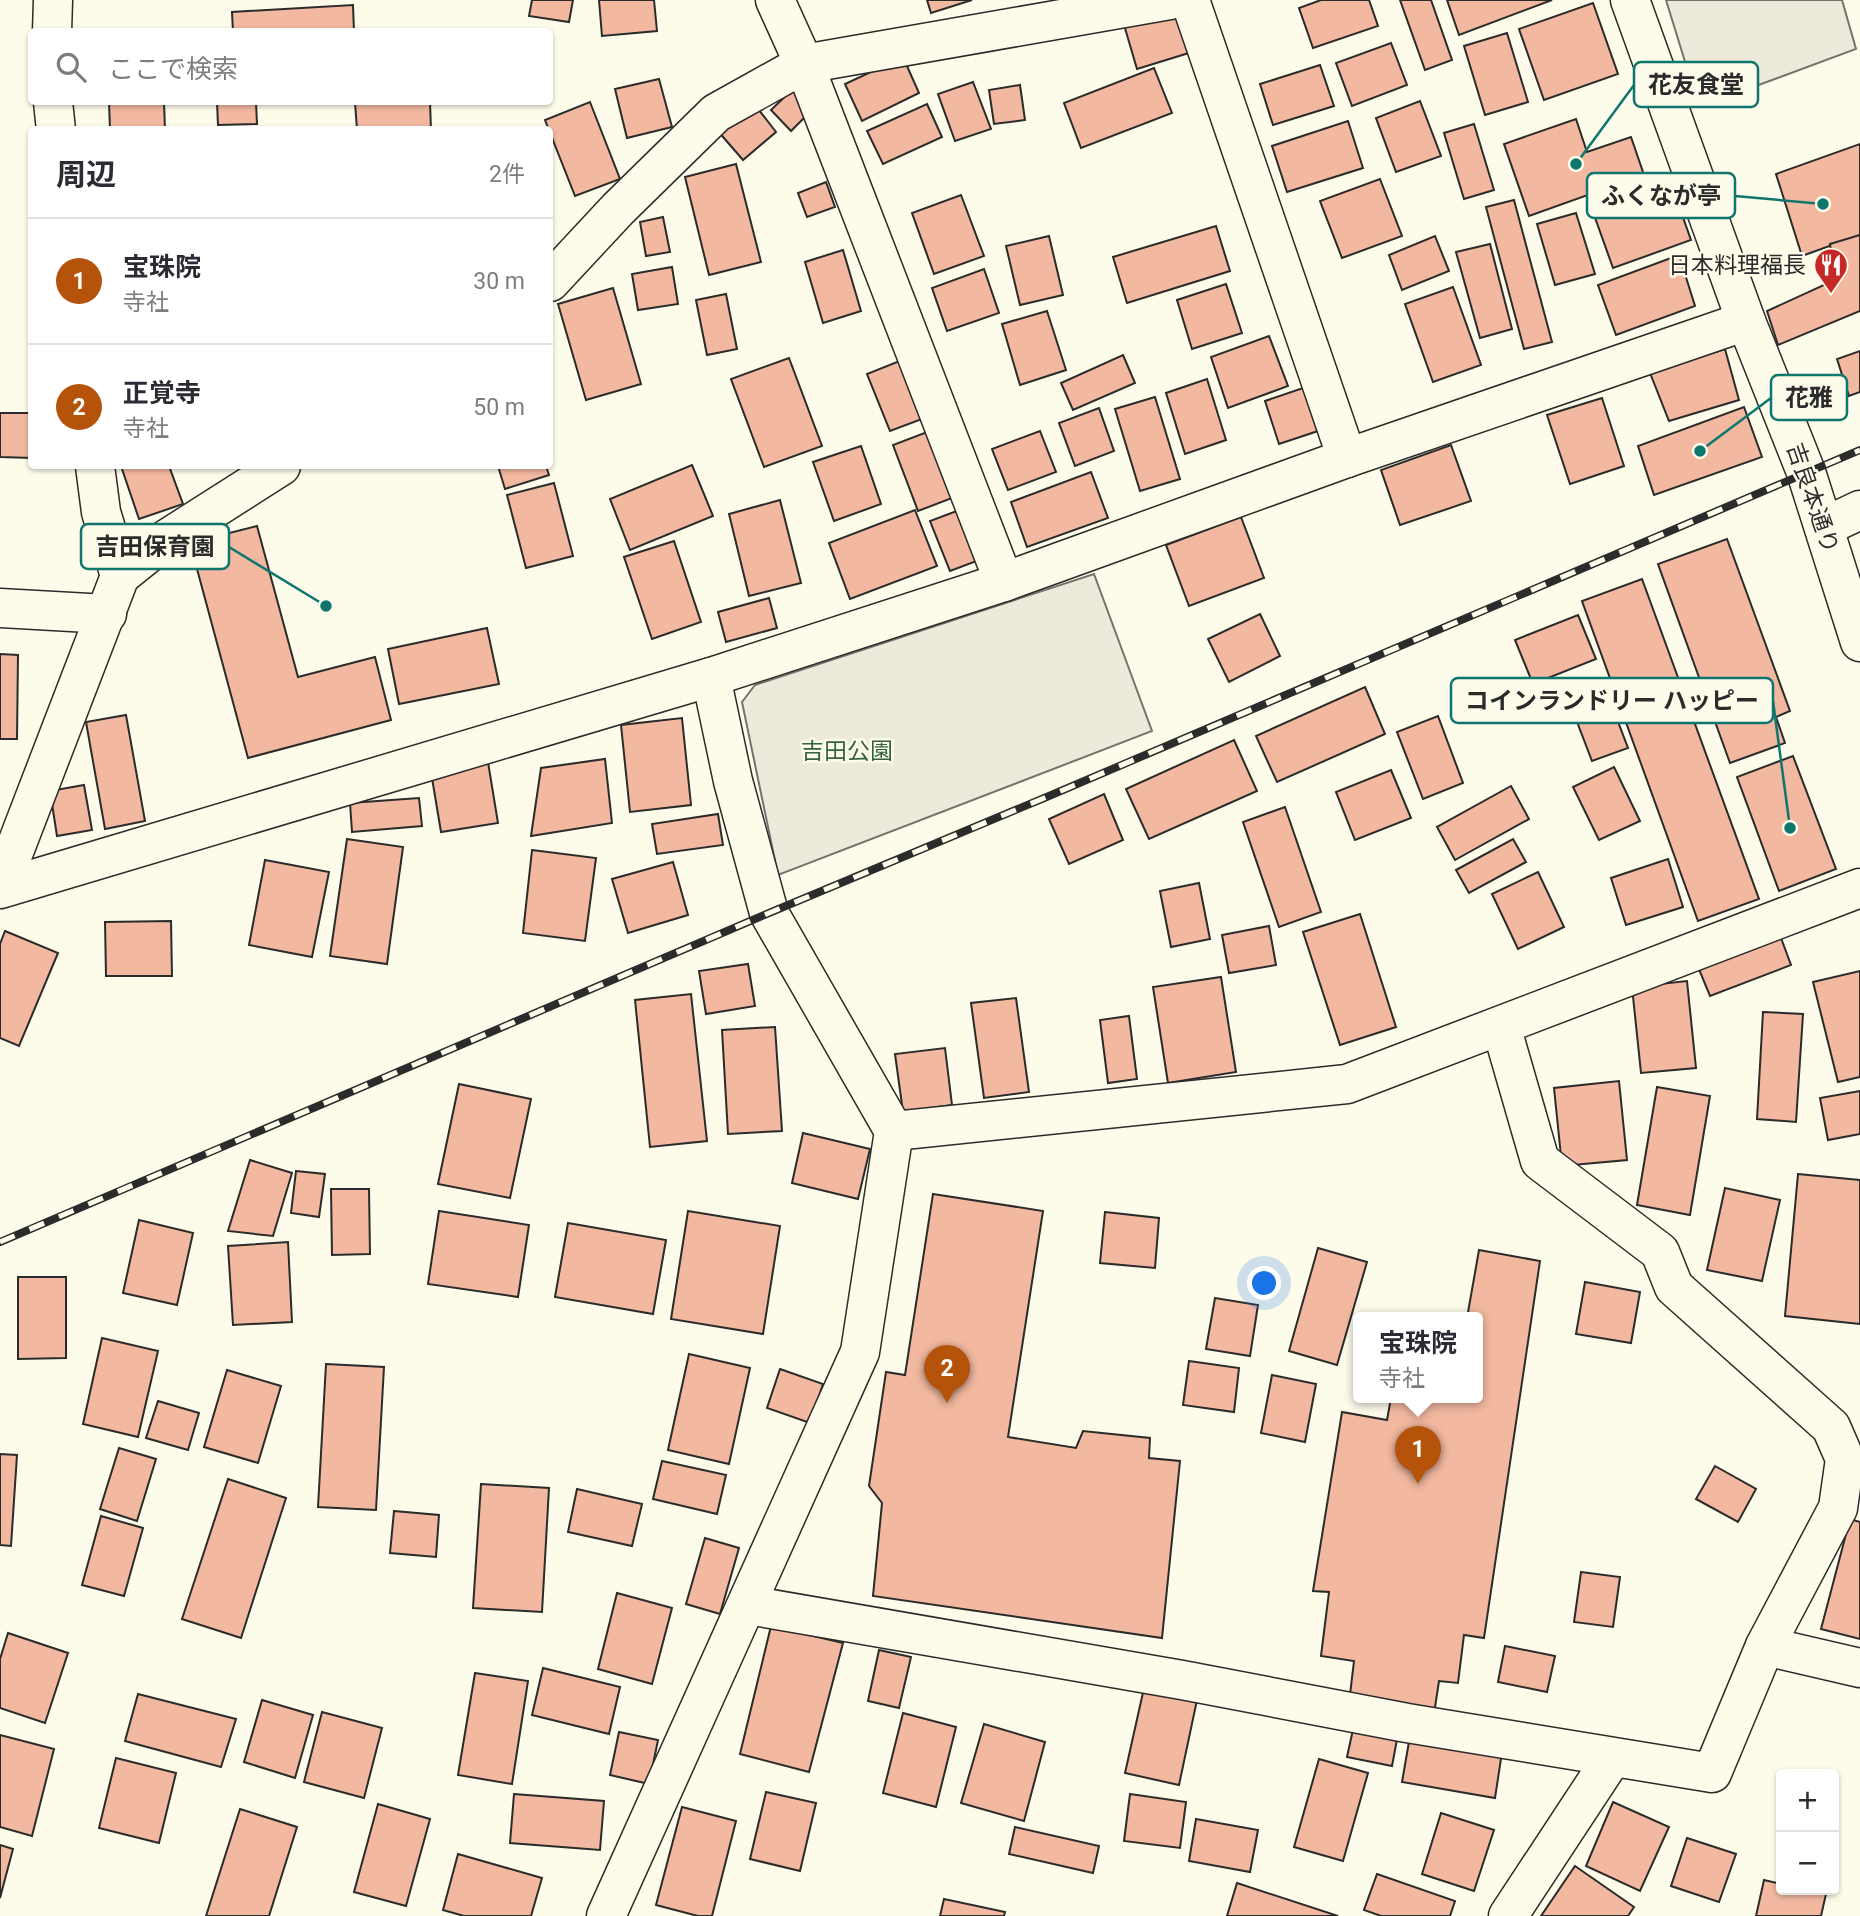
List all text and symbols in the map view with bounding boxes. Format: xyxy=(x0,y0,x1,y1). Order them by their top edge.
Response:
search box xyxy=(28,28,553,105)
icon: search xyxy=(52,48,90,86)
text: ここで検索 xyxy=(108,54,238,84)
callout: 花友食堂 xyxy=(1634,62,1758,107)
text: 花友食堂 xyxy=(1648,71,1744,99)
text: 周辺 xyxy=(56,157,116,192)
text: 2件 xyxy=(489,161,525,188)
callout: ふくなが亭 xyxy=(1587,173,1735,218)
text: ふくなが亭 xyxy=(1601,182,1721,210)
restaurant icon: 日本料理福長 xyxy=(1812,246,1850,295)
text: 宝珠院 xyxy=(123,252,201,282)
place label: 日本料理福長 xyxy=(1668,252,1806,279)
text: 1 xyxy=(72,268,86,295)
text: 30 m xyxy=(473,268,525,295)
text: 寺社 xyxy=(123,289,169,316)
callout: 花雅 xyxy=(1771,375,1847,420)
text: 正覚寺 xyxy=(123,378,201,408)
text: 花雅 xyxy=(1785,384,1833,412)
text: 2 xyxy=(72,394,86,421)
text: 50 m xyxy=(473,394,525,421)
text: 寺社 xyxy=(123,415,169,442)
street label: 吉良本通り xyxy=(1781,439,1844,557)
callout: 吉田保育園 xyxy=(81,524,229,569)
text: 吉田保育園 xyxy=(95,533,215,561)
callout: コインランドリー ハッピー xyxy=(1451,678,1773,723)
text: コインランドリー ハッピー xyxy=(1465,687,1759,715)
park label: 吉田公園 xyxy=(801,738,893,765)
your location xyxy=(1247,1266,1281,1300)
popup xyxy=(1353,1312,1483,1403)
text: 宝珠院 xyxy=(1379,1328,1457,1358)
pin: 2 xyxy=(924,1345,970,1403)
text: 寺社 xyxy=(1379,1365,1425,1392)
pin: 1 xyxy=(1395,1426,1441,1484)
map controls xyxy=(1776,1769,1839,1895)
button: + xyxy=(1776,1769,1839,1832)
button: − xyxy=(1776,1832,1839,1895)

